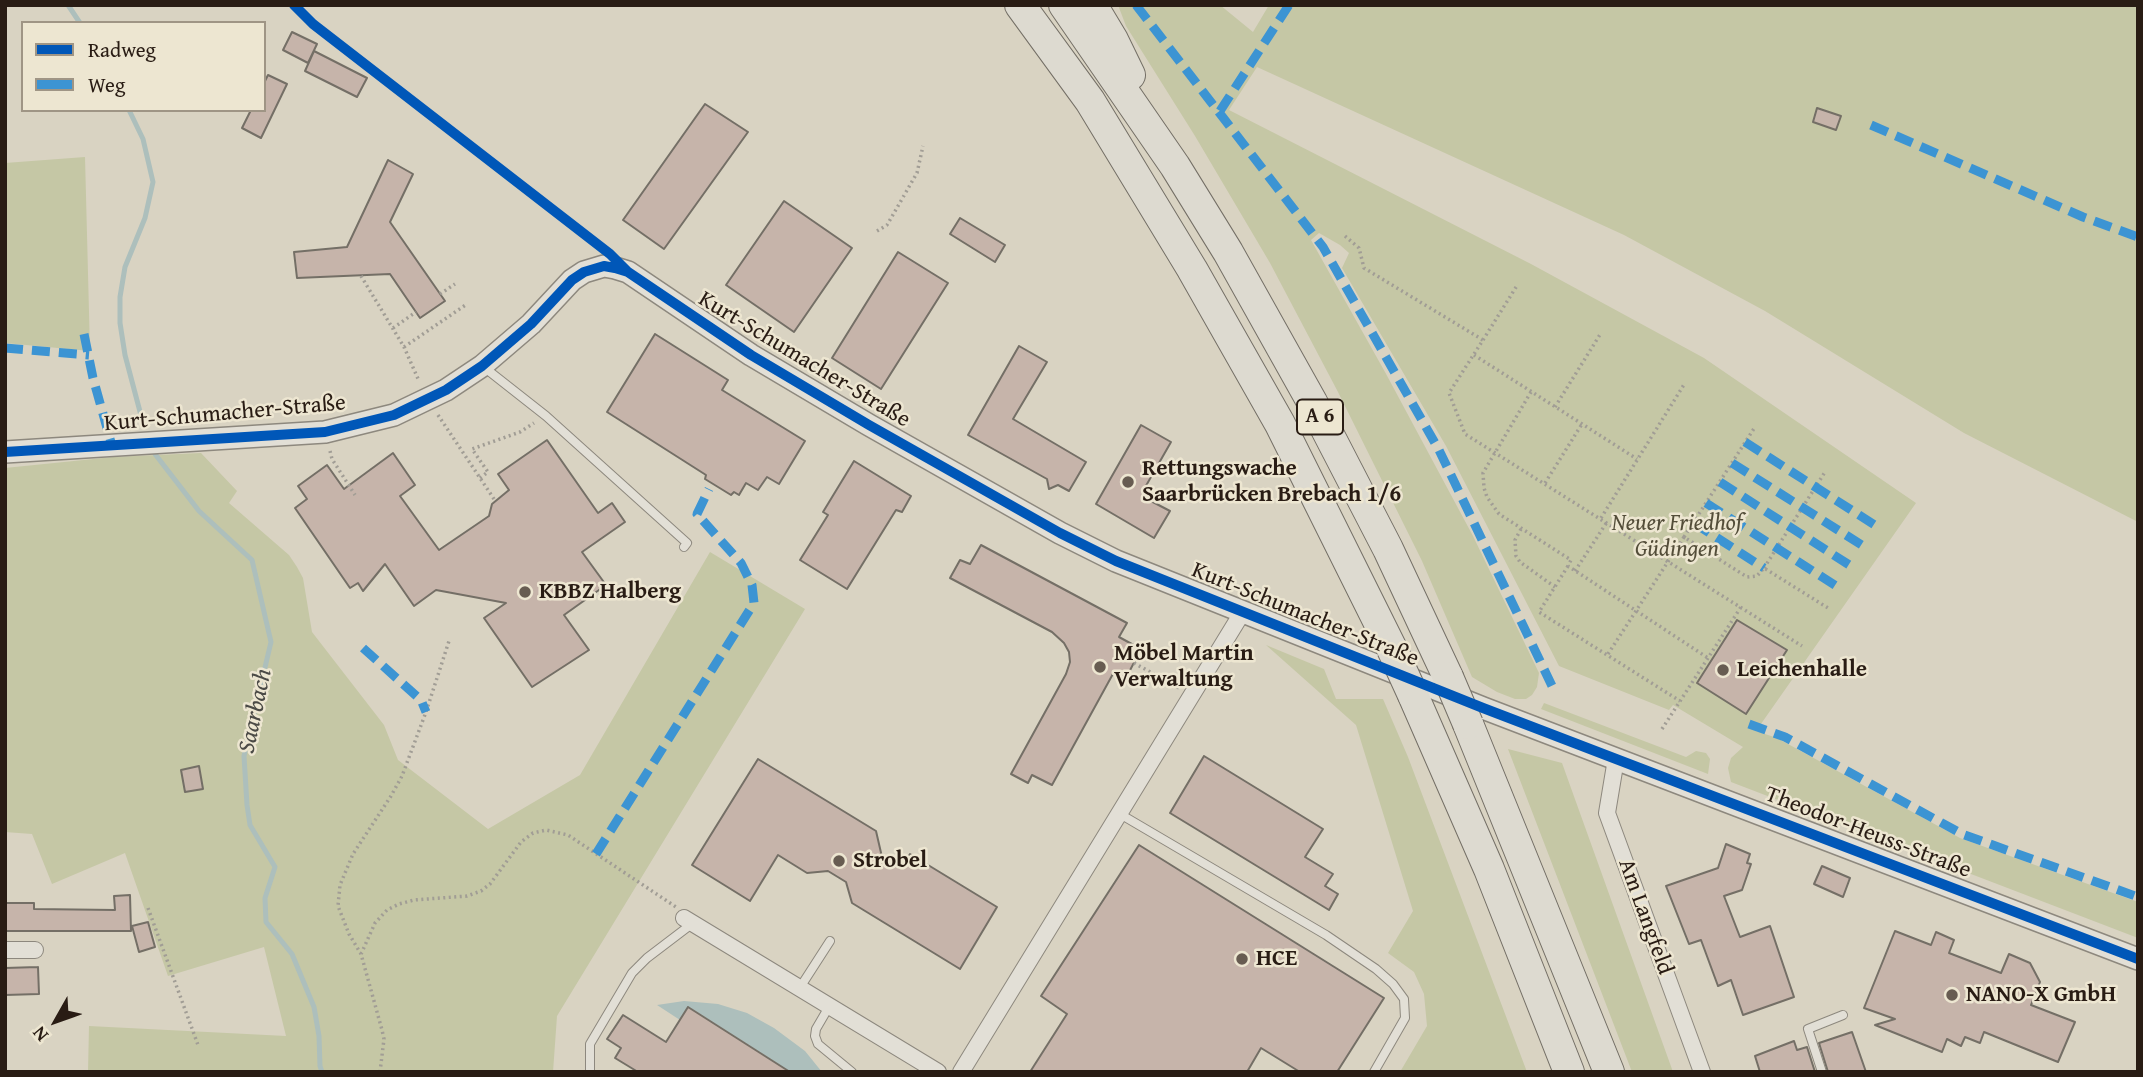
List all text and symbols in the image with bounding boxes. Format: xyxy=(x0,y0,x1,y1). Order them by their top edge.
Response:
legend xyxy=(21,21,266,112)
text: Radweg xyxy=(88,34,156,65)
text: Weg xyxy=(88,69,125,100)
street label: Kurt-Schumacher-Straße xyxy=(693,286,915,434)
street label: Kurt-Schumacher-Straße xyxy=(103,390,347,438)
road number: A 6 xyxy=(1297,400,1343,434)
place label: Rettungswache Saarbrücken Brebach 1/6 xyxy=(1142,455,1401,509)
marker: Rettungswache Saarbrücken Brebach 1/6 xyxy=(1120,474,1136,490)
park label: Neuer Friedhof Güdingen xyxy=(1612,510,1742,564)
street label: Kurt-Schumacher-Straße xyxy=(1187,557,1423,673)
place label: KBBZ Halberg xyxy=(539,578,681,606)
marker: KBBZ Halberg xyxy=(517,584,533,600)
place label: Möbel Martin Verwaltung xyxy=(1114,640,1254,694)
place label: Leichenhalle xyxy=(1737,656,1867,684)
marker: Möbel Martin Verwaltung xyxy=(1092,659,1108,675)
marker: Leichenhalle xyxy=(1715,662,1731,678)
water label: Saarbach xyxy=(233,666,279,756)
street label: Theodor-Heuss-Straße xyxy=(1761,781,1975,885)
place label: Strobel xyxy=(853,847,927,875)
marker: Strobel xyxy=(831,853,847,869)
street label: Am Langfeld xyxy=(1611,855,1679,979)
place label: HCE xyxy=(1256,945,1297,973)
marker: HCE xyxy=(1234,951,1250,967)
place label: NANO-X GmbH xyxy=(1966,981,2116,1009)
north arrow xyxy=(21,986,91,1056)
marker: NANO-X GmbH xyxy=(1944,987,1960,1003)
text: N xyxy=(25,1021,55,1048)

